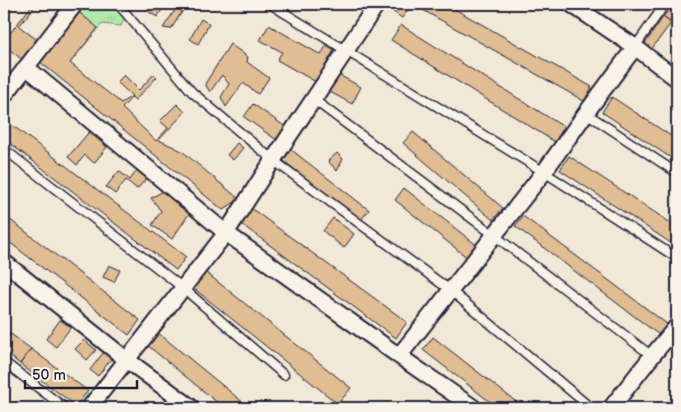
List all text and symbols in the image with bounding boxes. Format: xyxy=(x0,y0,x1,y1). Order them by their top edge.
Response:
scale bar xyxy=(25,357,138,389)
text: 50 m xyxy=(32,366,66,385)

